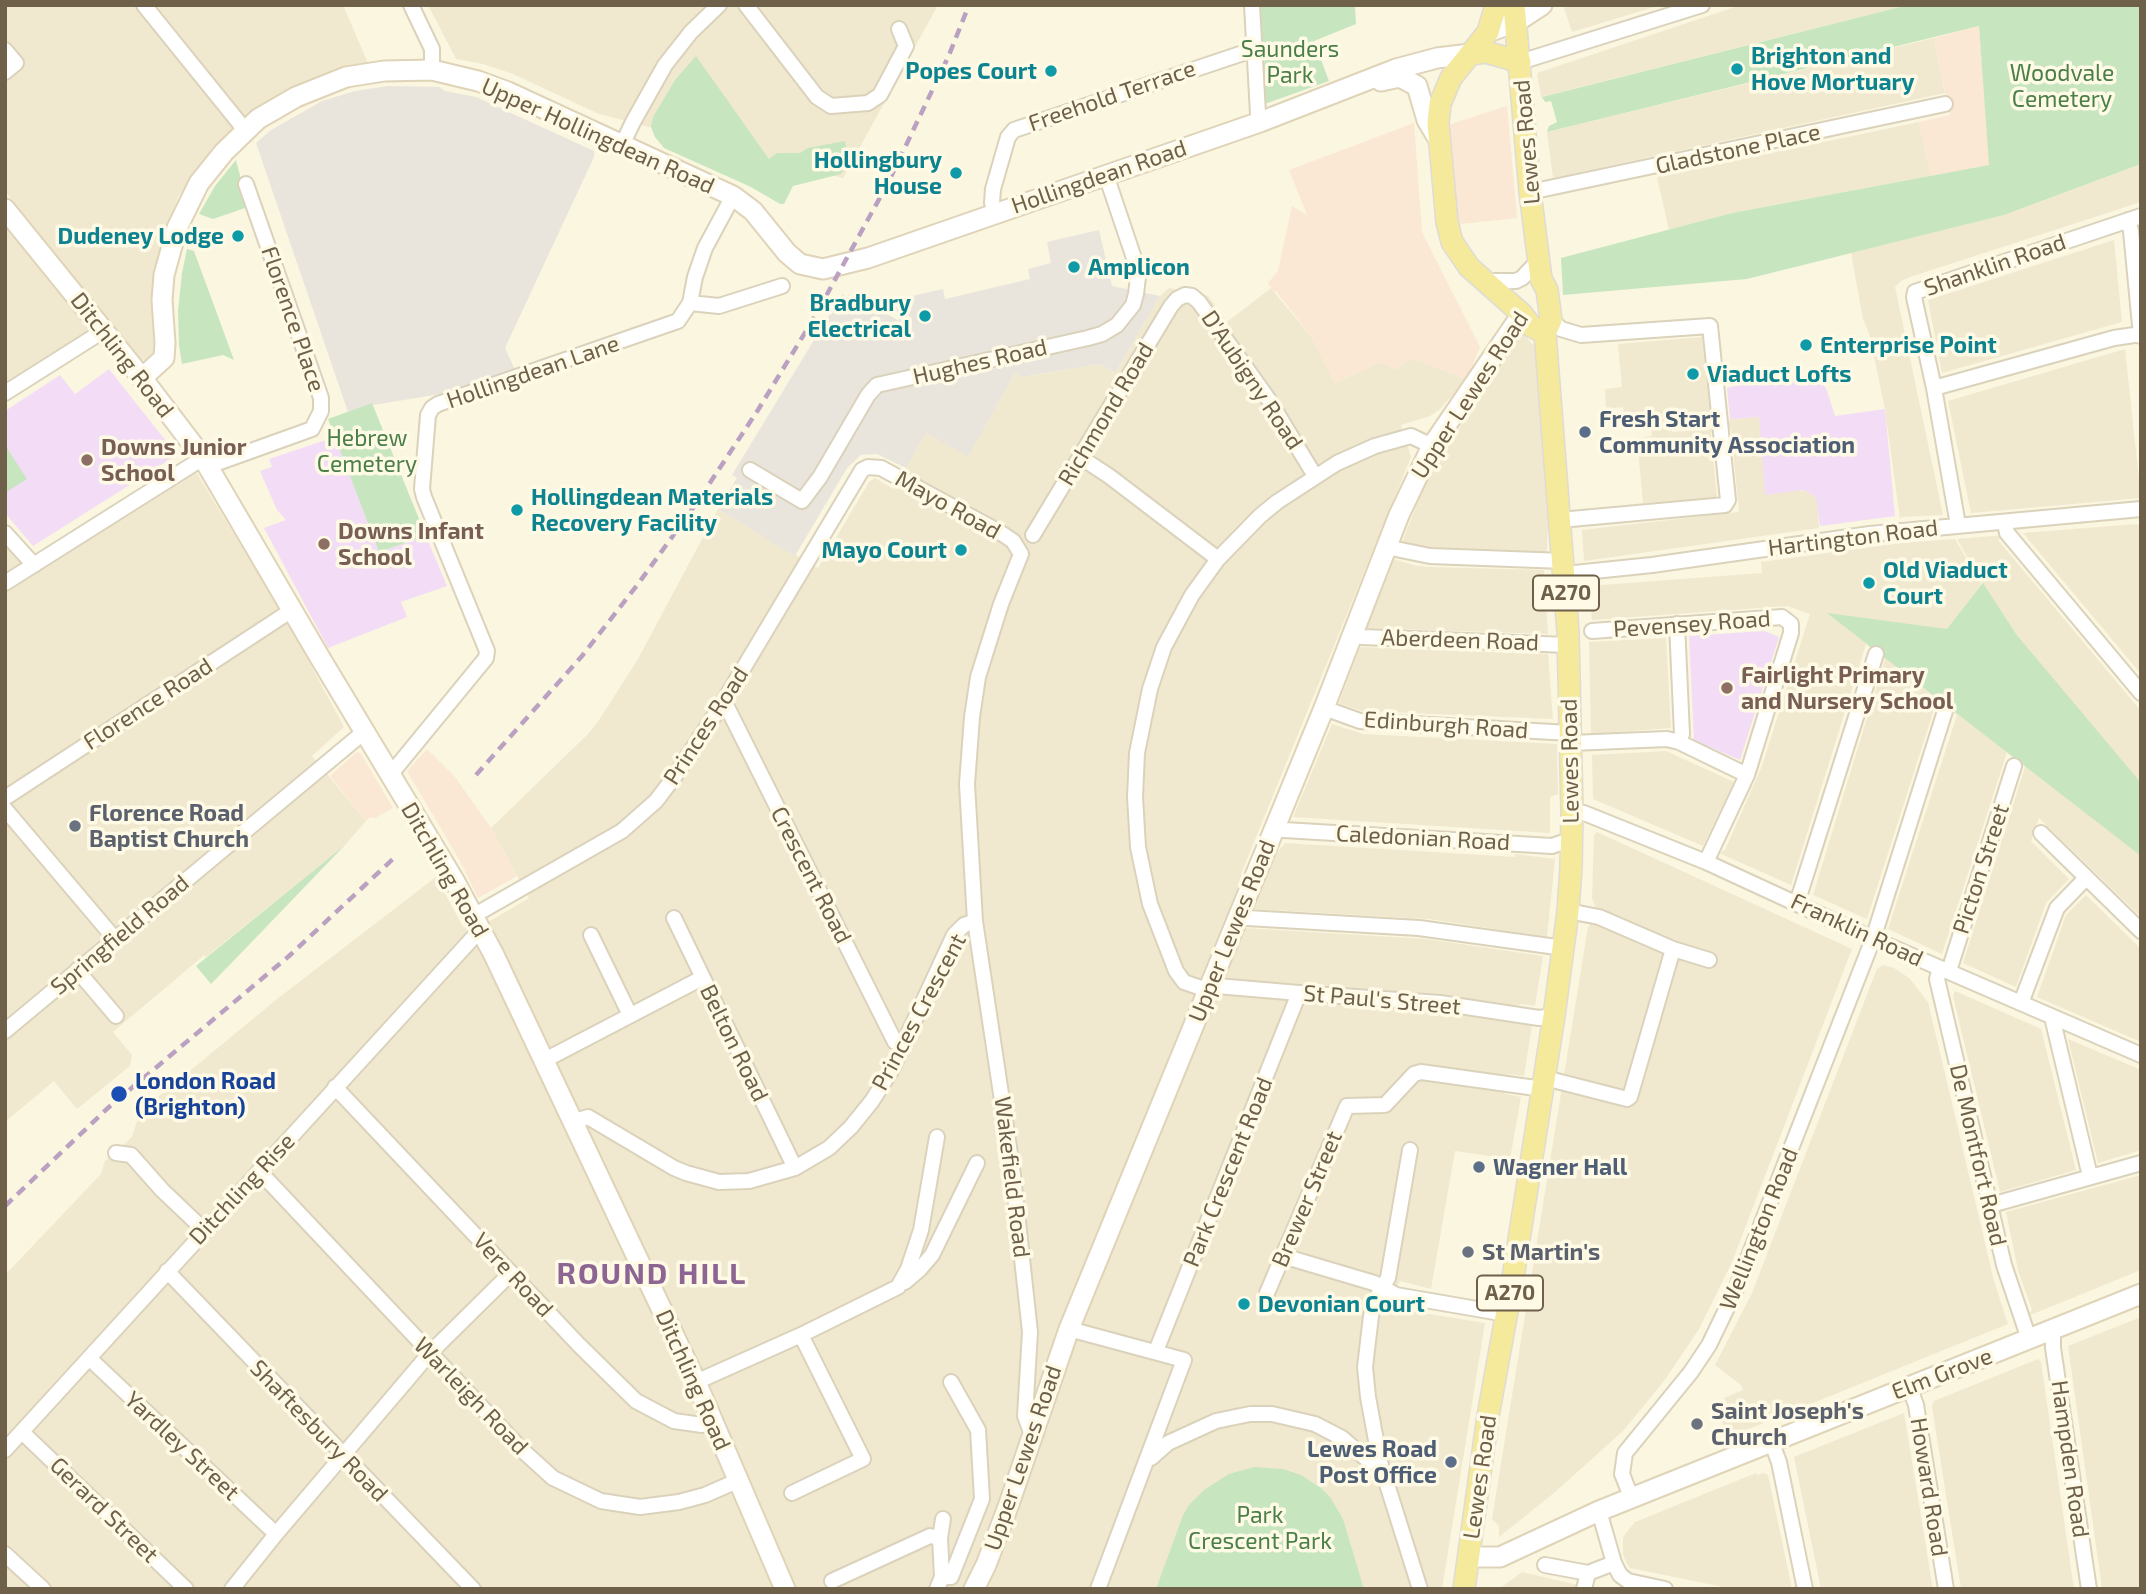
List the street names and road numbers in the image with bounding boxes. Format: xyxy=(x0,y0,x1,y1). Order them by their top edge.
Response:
street label: Freehold Terrace xyxy=(1025,54,1199,138)
street label: Upper Hollingdean Road xyxy=(477,72,719,200)
street label: Lewes Road xyxy=(1508,78,1546,206)
street label: Gladstone Place xyxy=(1653,118,1823,180)
street label: Hollingdean Road xyxy=(1008,134,1190,220)
street label: Shanklin Road xyxy=(1921,228,2069,302)
street label: Florence Place xyxy=(255,243,331,395)
street label: Ditchling Road xyxy=(65,287,179,423)
street label: D'Aubigny Road xyxy=(1195,305,1309,455)
street label: Upper Lewes Road xyxy=(1406,306,1534,484)
street label: Hollingdean Lane xyxy=(443,330,623,414)
street label: Hughes Road xyxy=(910,333,1050,391)
street label: Richmond Road xyxy=(1052,337,1160,491)
street label: Mayo Road xyxy=(891,465,1005,545)
street label: Hartington Road xyxy=(1766,514,1940,562)
road number: A270 xyxy=(1533,576,1599,610)
street label: Pevensey Road xyxy=(1612,605,1772,643)
street label: Aberdeen Road xyxy=(1381,623,1539,657)
street label: Florence Road xyxy=(78,652,218,756)
street label: Princes Road xyxy=(658,662,754,790)
street label: Lewes Road xyxy=(1555,698,1585,824)
street label: Edinburgh Road xyxy=(1363,705,1529,745)
street label: Ditchling Road xyxy=(395,798,495,942)
street label: Picton Street xyxy=(1947,801,2015,937)
street label: Crescent Road xyxy=(765,802,857,948)
street label: Caledonian Road xyxy=(1335,820,1511,856)
street label: Upper Lewes Road xyxy=(1183,836,1281,1026)
street label: Springfield Road xyxy=(45,869,195,1001)
street label: Franklin Road xyxy=(1786,887,1928,973)
street label: Princes Crescent xyxy=(866,929,972,1095)
street label: St Paul's Street xyxy=(1302,979,1462,1021)
street label: Belton Road xyxy=(694,980,774,1106)
street label: De Montfort Road xyxy=(1944,1061,2012,1249)
street label: Park Crescent Road xyxy=(1177,1073,1279,1271)
street label: Wakefield Road xyxy=(988,1095,1036,1259)
street label: Brewer Street xyxy=(1266,1127,1348,1271)
street label: Ditchling Rise xyxy=(183,1128,301,1250)
street label: Wellington Road xyxy=(1714,1144,1804,1314)
street label: Vere Road xyxy=(467,1227,559,1323)
road number: A270 xyxy=(1477,1276,1543,1310)
street label: Ditchling Road xyxy=(650,1305,736,1455)
street label: Warleigh Road xyxy=(408,1332,534,1460)
street label: Elm Grove xyxy=(1888,1342,1996,1406)
street label: Shaftesbury Road xyxy=(244,1354,394,1508)
street label: Upper Lewes Road xyxy=(978,1362,1068,1554)
street label: Hampden Road xyxy=(2045,1379,2095,1539)
street label: Yardley Street xyxy=(119,1386,245,1506)
street label: Lewes Road xyxy=(1458,1413,1502,1541)
street label: Howard Road xyxy=(1904,1416,1954,1558)
street label: Gerard Street xyxy=(44,1451,164,1569)

